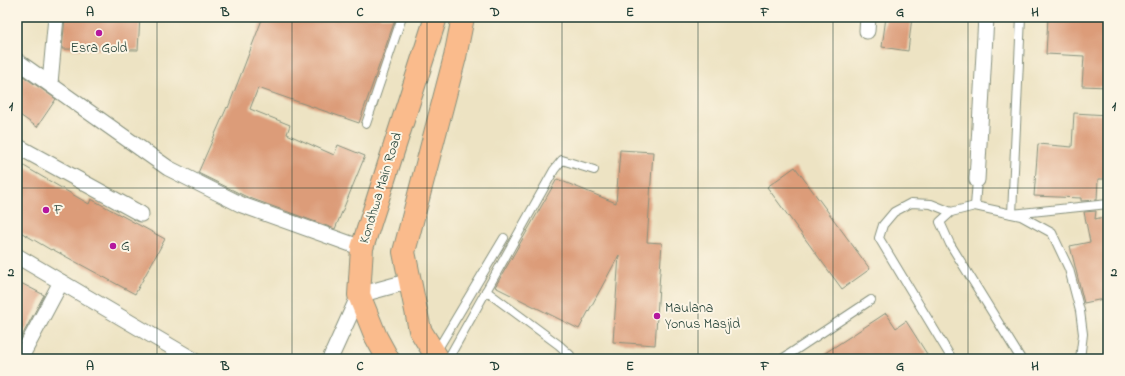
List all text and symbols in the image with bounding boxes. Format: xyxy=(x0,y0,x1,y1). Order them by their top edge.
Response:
text: A xyxy=(86,3,94,22)
text: B xyxy=(220,3,230,22)
text: C xyxy=(356,3,364,22)
text: D xyxy=(489,3,500,22)
text: E xyxy=(626,3,634,22)
text: F xyxy=(760,3,770,22)
text: G xyxy=(896,3,904,22)
text: H xyxy=(1031,3,1039,22)
marker: Esra Gold xyxy=(94,28,104,38)
place label: Esra Gold xyxy=(71,38,128,59)
text: 1 xyxy=(9,97,14,116)
text: 1 xyxy=(1112,97,1117,116)
street label: Kondhwa Main Road xyxy=(354,130,408,246)
place label: F xyxy=(53,200,63,221)
marker: F xyxy=(41,205,51,215)
place label: G xyxy=(121,236,130,257)
marker: G xyxy=(108,241,118,251)
text: 2 xyxy=(7,263,15,282)
text: 2 xyxy=(1110,263,1118,282)
place label: Maulana Yonus Masjid xyxy=(665,298,740,335)
marker: Maulana Yonus Masjid xyxy=(652,311,662,321)
text: A xyxy=(86,357,94,376)
text: B xyxy=(220,357,230,376)
text: C xyxy=(356,357,364,376)
text: D xyxy=(489,357,500,376)
text: E xyxy=(626,357,634,376)
text: F xyxy=(760,357,770,376)
text: G xyxy=(896,357,904,376)
text: H xyxy=(1031,357,1039,376)

